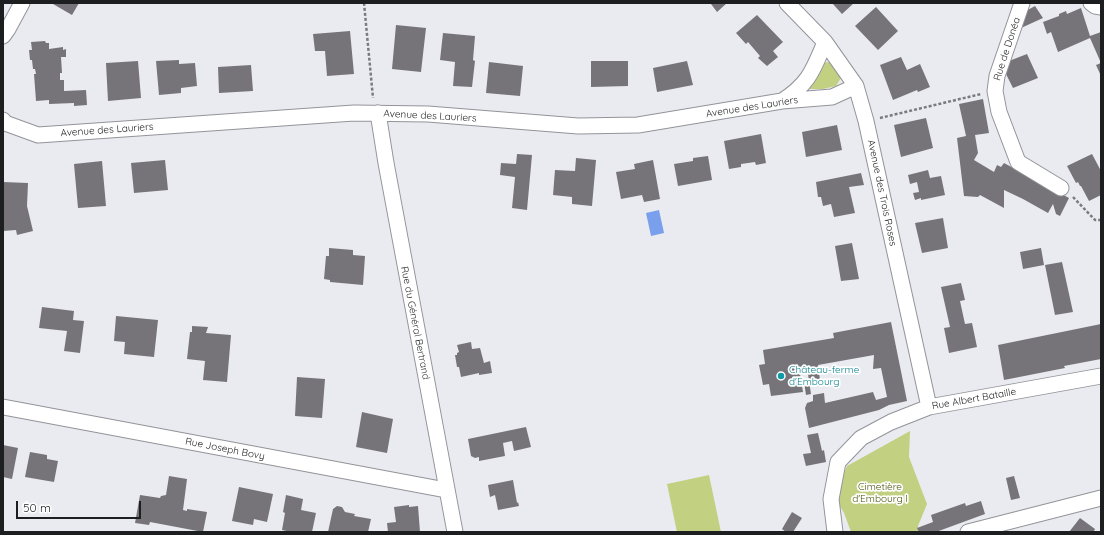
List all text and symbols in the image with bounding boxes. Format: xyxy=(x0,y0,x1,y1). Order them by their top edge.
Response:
street label: Rue de Donéa xyxy=(991,16,1023,82)
street label: Avenue des Lauriers xyxy=(705,94,799,120)
street label: Avenue des Lauriers xyxy=(383,108,477,124)
street label: Avenue des Lauriers xyxy=(60,121,154,139)
street label: Avenue des Trois Roses xyxy=(865,139,899,247)
street label: Rue du Général Bertrand xyxy=(398,265,432,381)
place label: Château-ferme d'Embourg xyxy=(789,364,859,388)
marker: Château-ferme d'Embourg xyxy=(776,371,786,381)
street label: Rue Albert Bataille xyxy=(931,386,1017,412)
street label: Rue Joseph Bovy xyxy=(184,435,266,463)
park label: Cimetière d'Embourg I xyxy=(852,481,908,504)
scale bar xyxy=(18,493,143,519)
text: 50 m xyxy=(23,500,51,515)

